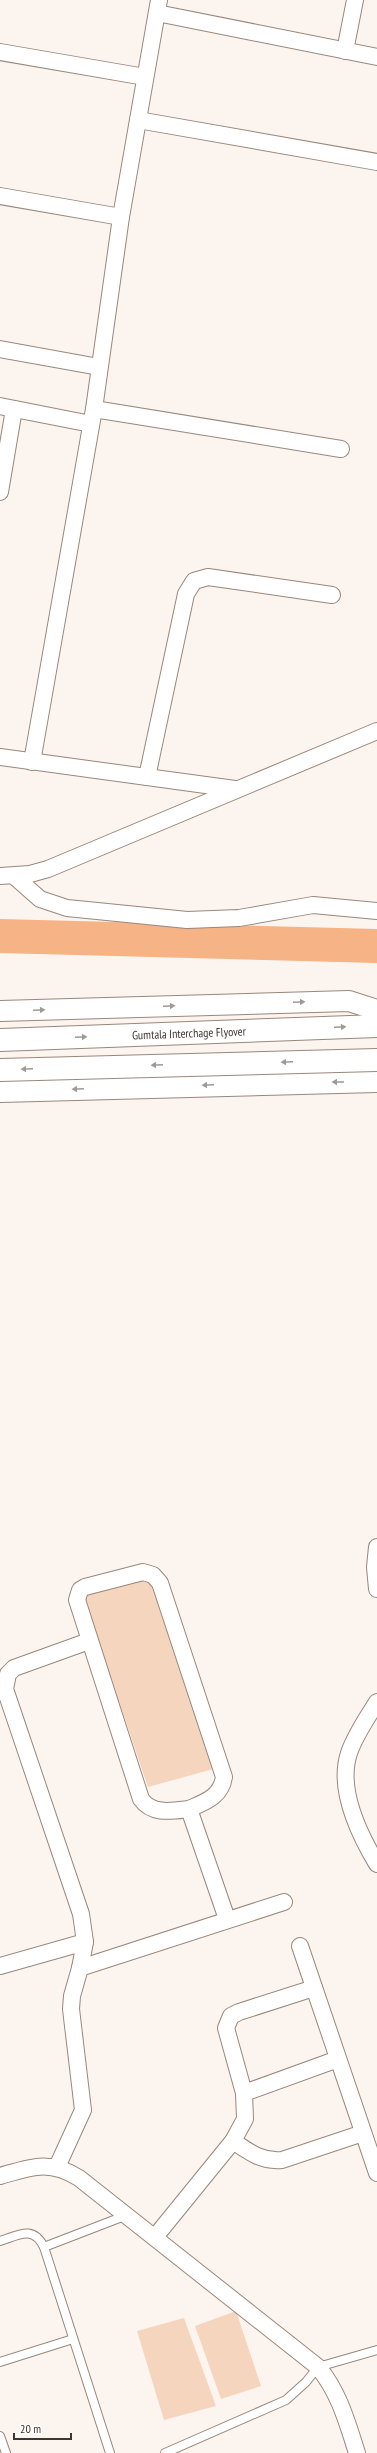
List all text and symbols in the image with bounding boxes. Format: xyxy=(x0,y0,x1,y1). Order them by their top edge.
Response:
one-way arrow xyxy=(293,999,306,1005)
one-way arrow xyxy=(163,1003,176,1009)
one-way arrow xyxy=(33,1007,46,1013)
street label: Gumtala Interchage Flyover xyxy=(132,1023,247,1042)
one-way arrow xyxy=(334,1024,346,1031)
one-way arrow xyxy=(75,1034,88,1040)
one-way arrow xyxy=(280,1059,293,1065)
one-way arrow xyxy=(151,1062,163,1069)
one-way arrow xyxy=(20,1066,33,1072)
one-way arrow xyxy=(331,1079,344,1085)
one-way arrow xyxy=(201,1082,214,1088)
one-way arrow xyxy=(71,1086,84,1092)
scale bar xyxy=(14,2415,71,2441)
text: 20 m xyxy=(20,2421,41,2436)

